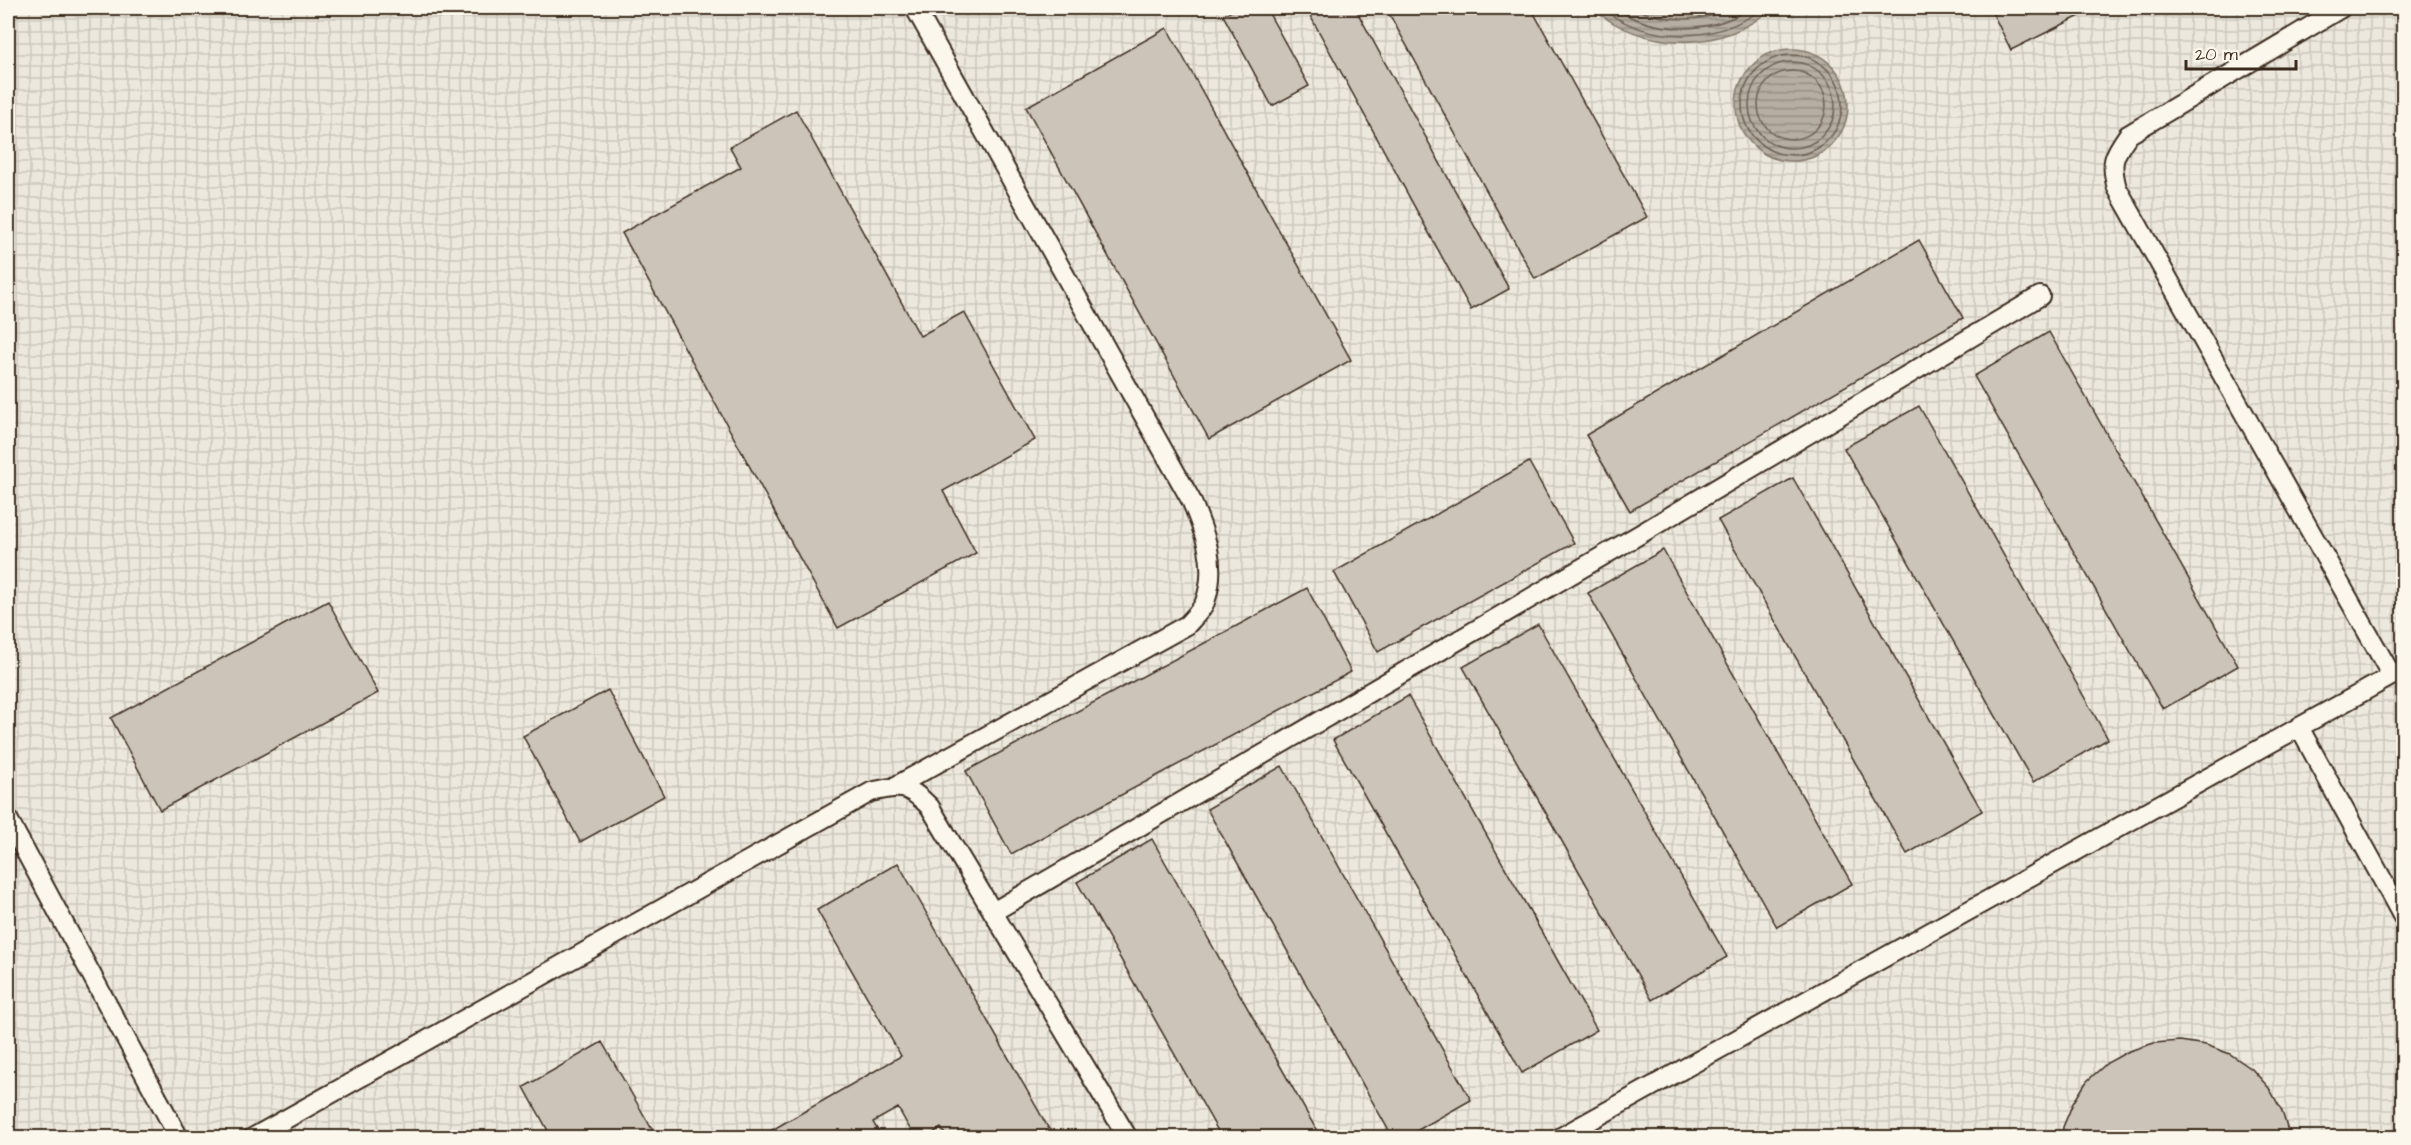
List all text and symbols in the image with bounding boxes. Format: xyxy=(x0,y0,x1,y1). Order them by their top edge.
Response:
scale bar xyxy=(2186,33,2296,71)
text: 20 m xyxy=(2195,42,2238,67)

